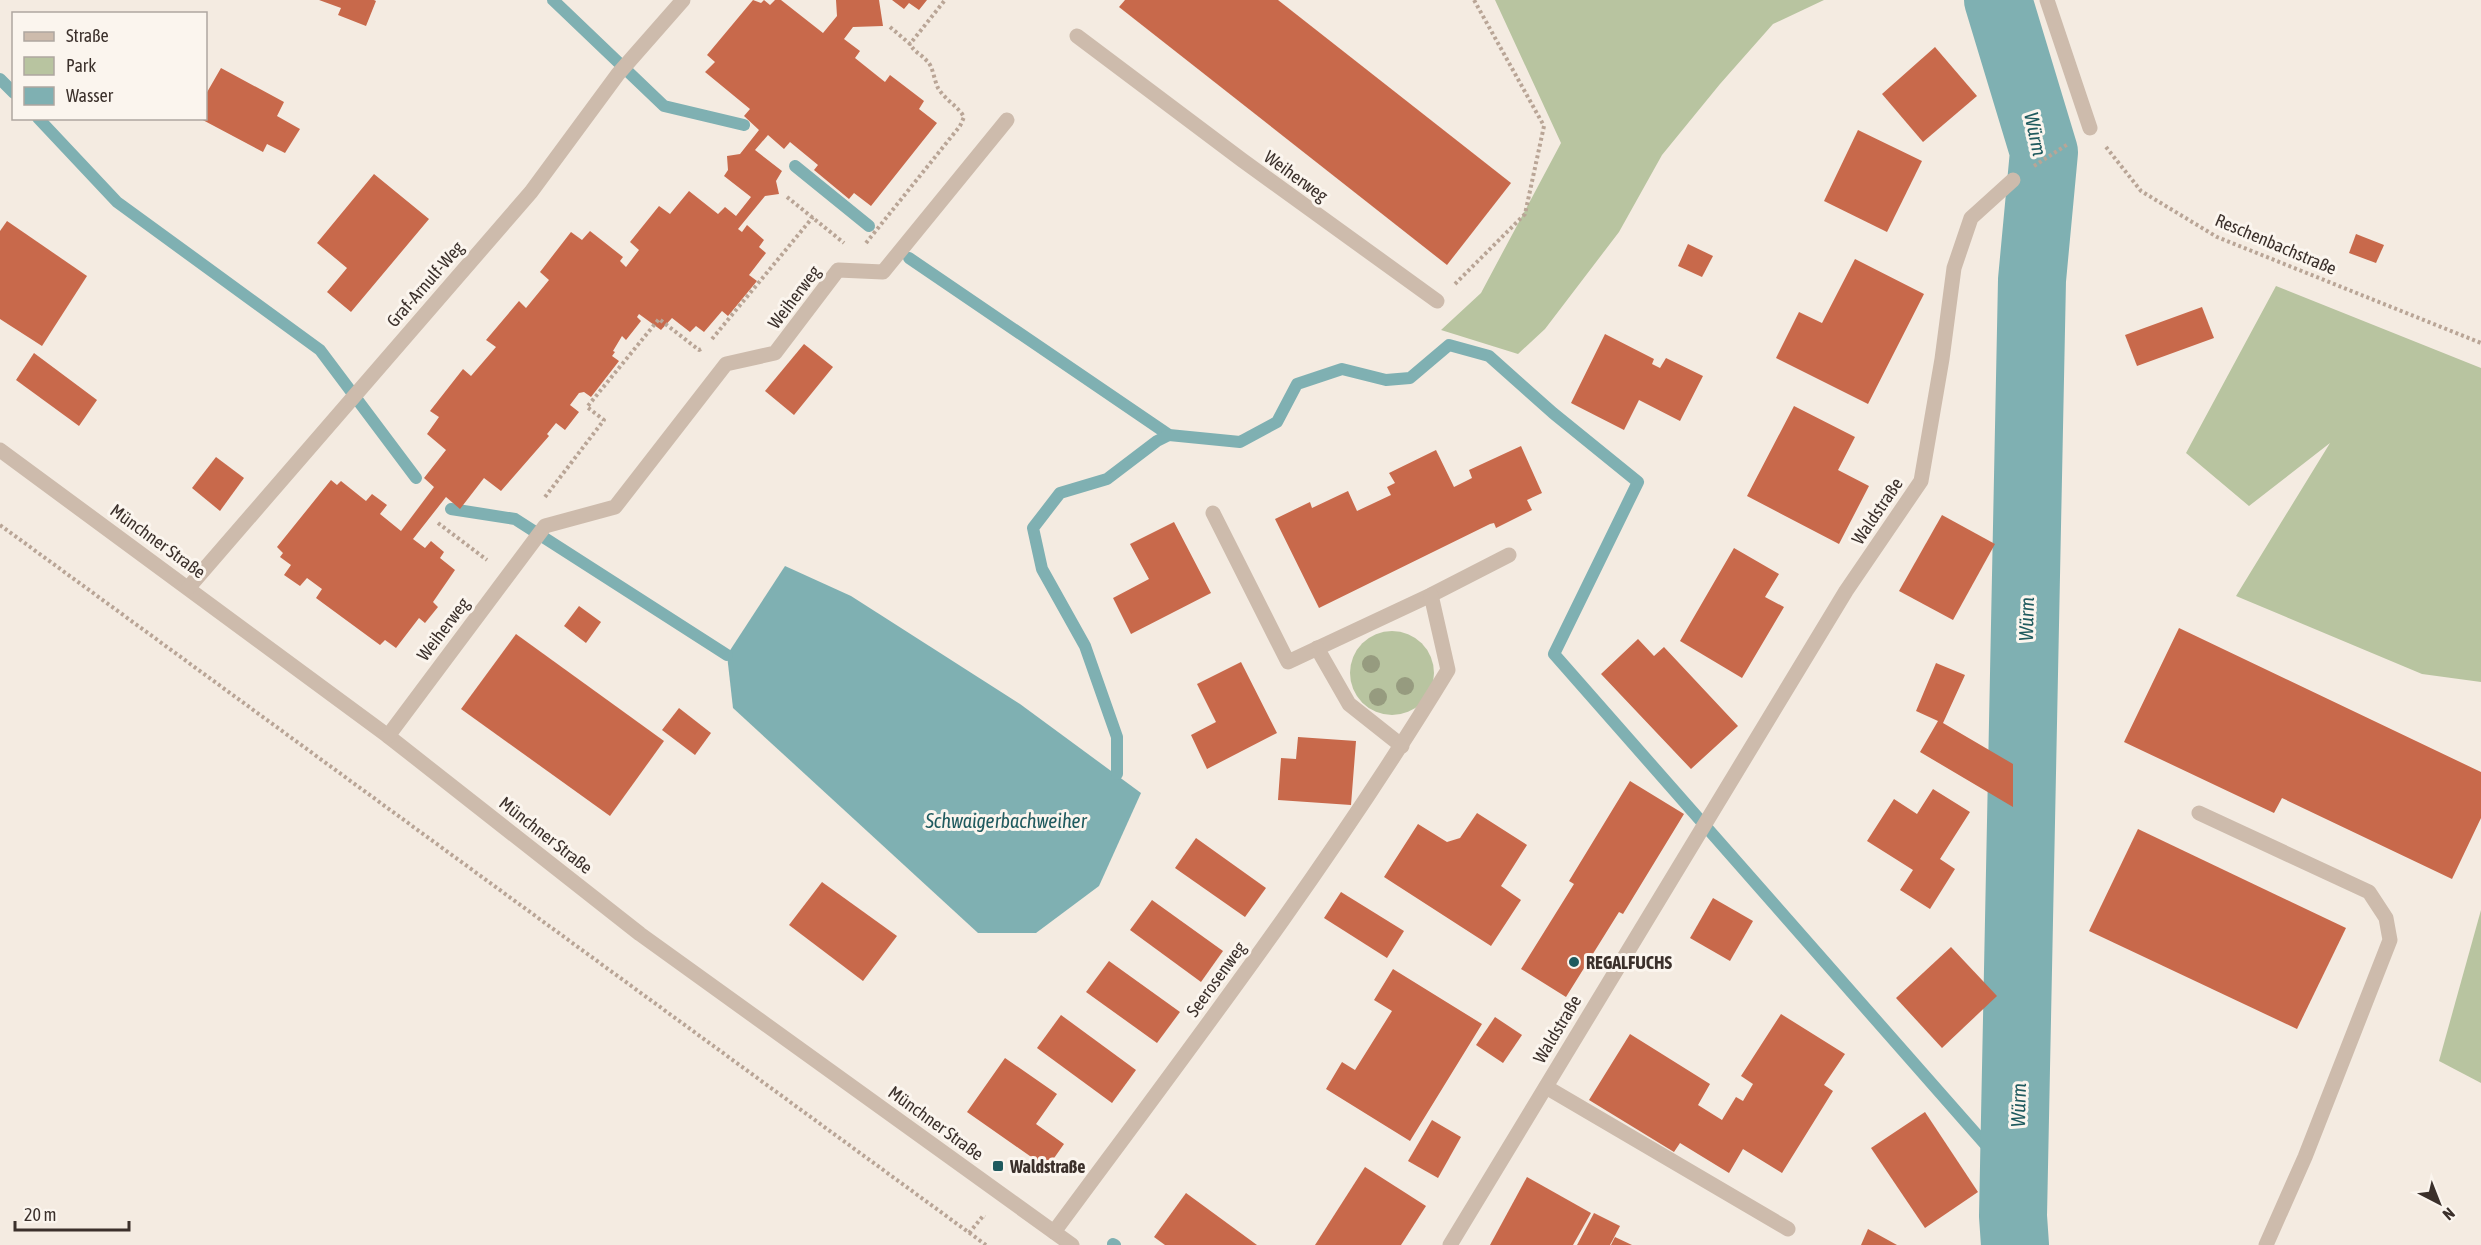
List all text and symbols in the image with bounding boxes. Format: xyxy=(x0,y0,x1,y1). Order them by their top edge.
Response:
legend xyxy=(12,12,207,120)
text: Straße xyxy=(66,25,109,46)
text: Park xyxy=(66,55,96,76)
text: Wasser xyxy=(66,85,114,106)
water label: Würm xyxy=(2020,110,2052,158)
street label: Weiherweg xyxy=(1260,146,1332,206)
street label: Reschenbachstraße xyxy=(2212,209,2340,279)
street label: Graf-Arnulf-Weg xyxy=(382,237,468,331)
street label: Weiherweg xyxy=(763,261,825,333)
street label: Waldstraße xyxy=(1847,474,1907,548)
street label: Münchner Straße xyxy=(106,500,210,582)
street label: Weiherweg xyxy=(412,593,474,665)
water label: Würm xyxy=(2014,597,2038,641)
street label: Münchner Straße xyxy=(495,792,597,878)
water label: Schwaigerbachweiher xyxy=(924,809,1088,832)
street label: Seerosenweg xyxy=(1182,937,1250,1020)
place label: REGALFUCHS xyxy=(1586,952,1672,973)
marker: REGALFUCHS xyxy=(1567,955,1581,969)
street label: Waldstraße xyxy=(1529,991,1585,1067)
street label: Münchner Straße xyxy=(884,1082,988,1164)
water label: Würm xyxy=(2006,1083,2030,1127)
place label: Waldstraße xyxy=(1009,1156,1086,1177)
marker: Waldstraße xyxy=(991,1159,1005,1173)
north arrow xyxy=(2409,1173,2469,1233)
scale bar xyxy=(15,1194,129,1232)
text: 20 m xyxy=(24,1204,56,1225)
text: N xyxy=(2440,1204,2459,1224)

